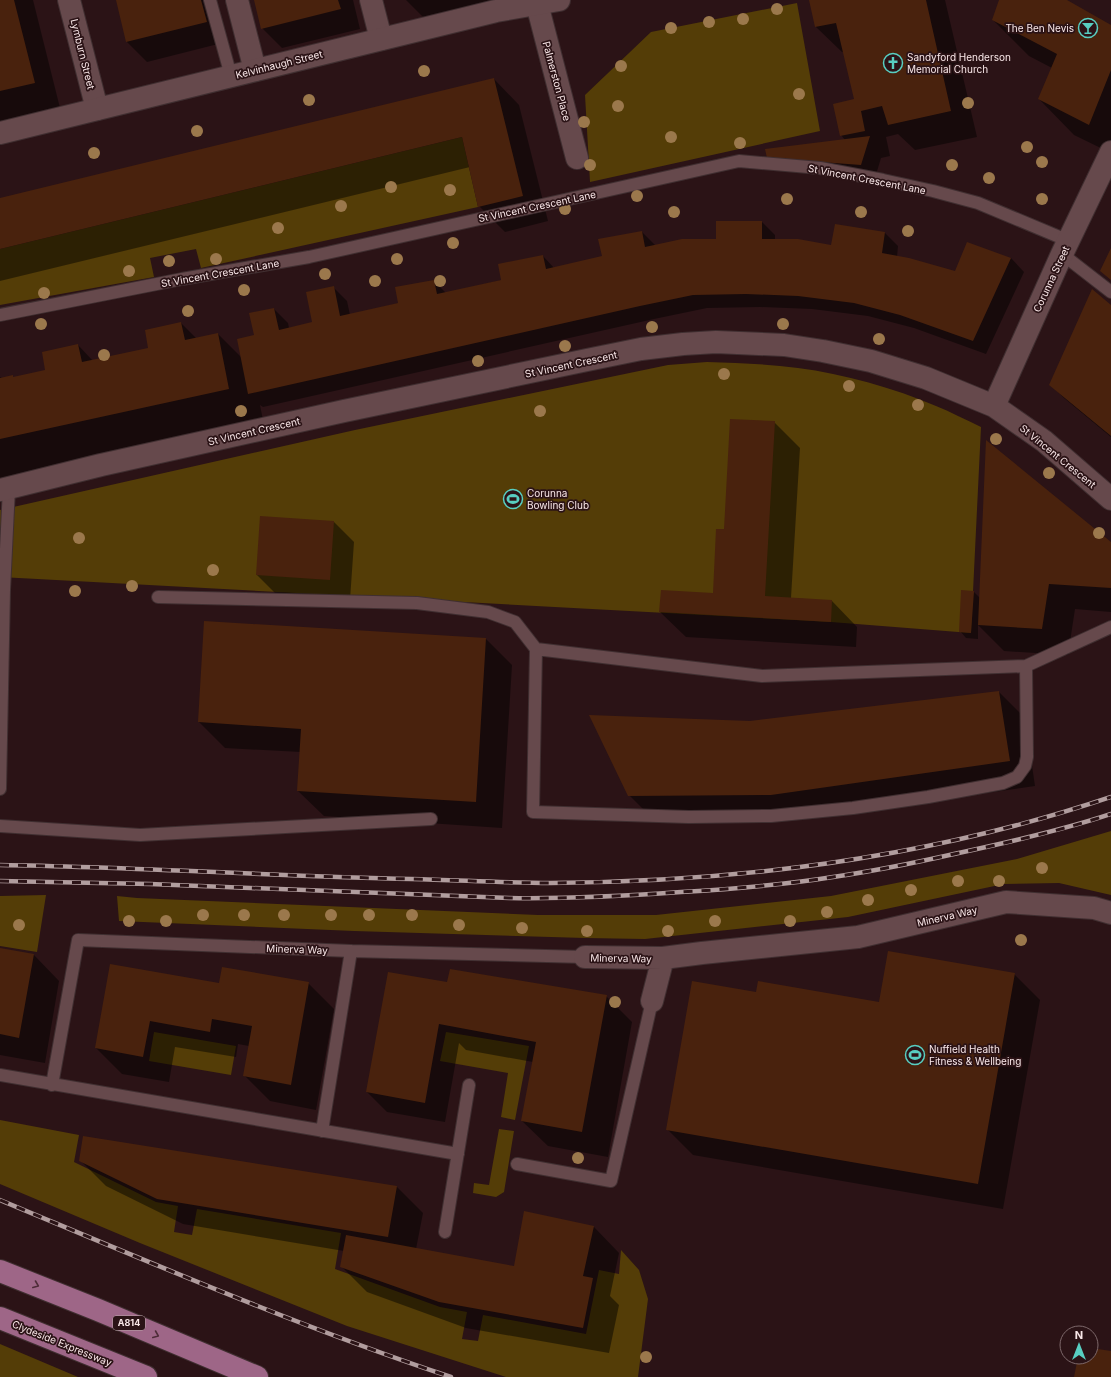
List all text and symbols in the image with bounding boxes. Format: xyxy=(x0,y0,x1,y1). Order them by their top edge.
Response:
street label: Lymburn Street xyxy=(68,17,98,91)
bar icon: The Ben Nevis xyxy=(1077,17,1099,39)
place label: The Ben Nevis xyxy=(1005,22,1074,34)
street label: Palmerston Place xyxy=(541,40,573,122)
street label: Kelvinhaugh Street xyxy=(234,47,324,81)
place label: Sandyford Henderson Memorial Church xyxy=(907,51,1011,75)
church icon: Sandyford Henderson Memorial Church xyxy=(882,52,904,74)
street label: St Vincent Crescent Lane xyxy=(807,162,927,196)
street label: St Vincent Crescent Lane xyxy=(477,188,597,224)
street label: Corunna Street xyxy=(1030,243,1072,314)
street label: St Vincent Crescent Lane xyxy=(160,257,280,289)
street label: St Vincent Crescent xyxy=(524,348,619,380)
street label: St Vincent Crescent xyxy=(207,414,302,447)
street label: St Vincent Crescent xyxy=(1018,422,1099,491)
place label: Corunna Bowling Club xyxy=(527,487,589,511)
sports icon: Corunna Bowling Club xyxy=(502,488,524,510)
street label: Minerva Way xyxy=(916,903,979,929)
street label: Minerva Way xyxy=(266,942,328,956)
street label: Minerva Way xyxy=(590,951,652,965)
place label: Nuffield Health Fitness & Wellbeing xyxy=(929,1043,1021,1067)
sports icon: Nuffield Health Fitness & Wellbeing xyxy=(904,1044,926,1066)
one-way arrow xyxy=(33,1281,40,1289)
road number: A814 xyxy=(113,1316,145,1330)
street label: Clydeside Expressway xyxy=(10,1317,114,1369)
north arrow xyxy=(1059,1325,1099,1365)
text: N xyxy=(1075,1328,1083,1342)
one-way arrow xyxy=(153,1330,160,1338)

